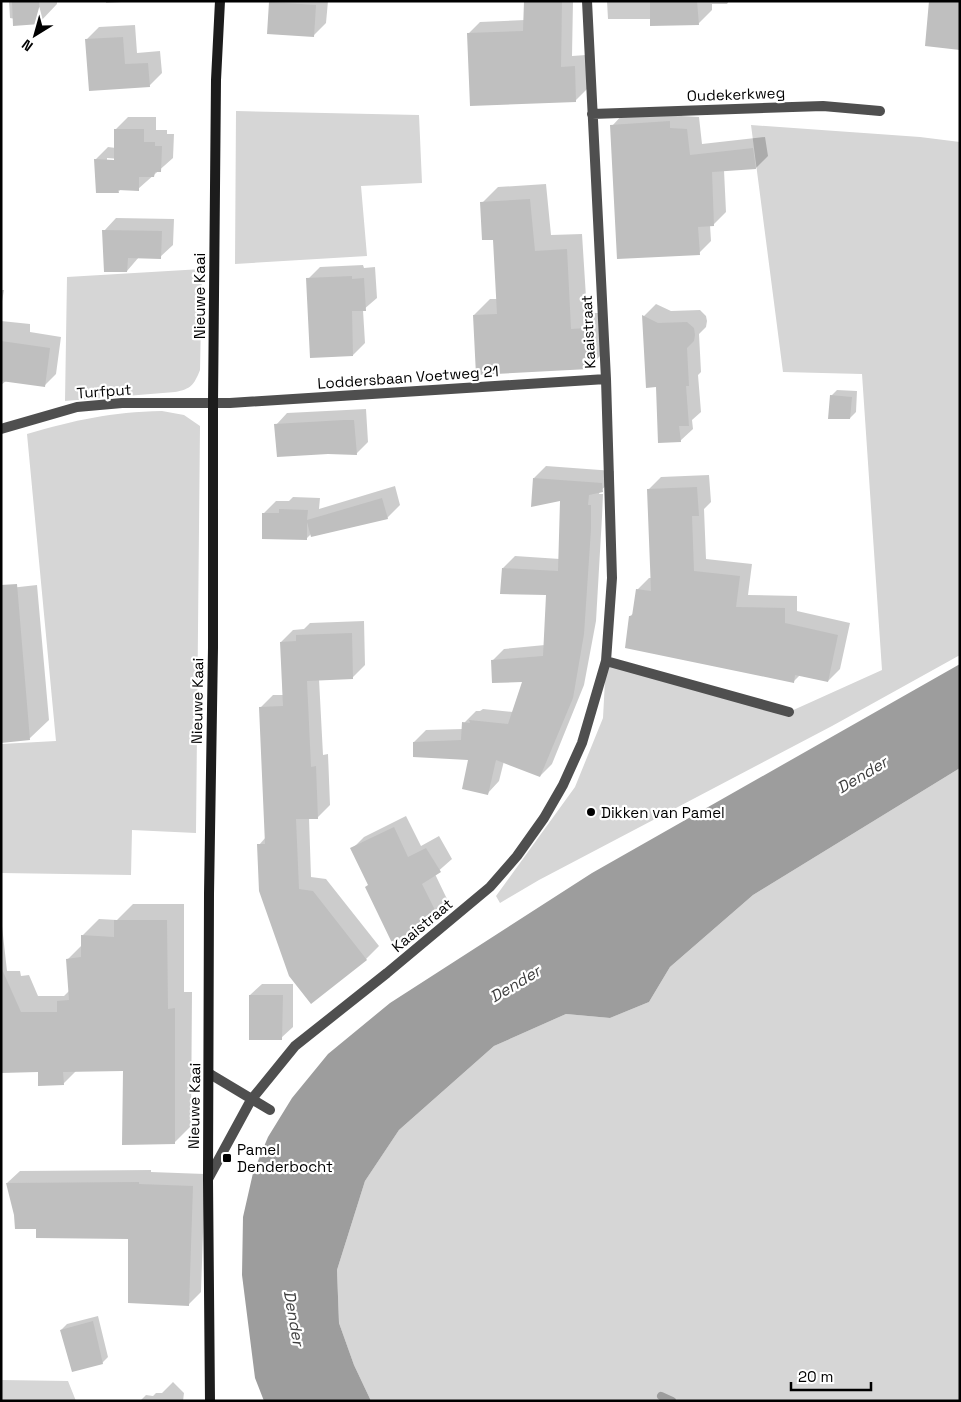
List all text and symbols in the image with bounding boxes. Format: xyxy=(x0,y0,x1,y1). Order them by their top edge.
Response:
north arrow xyxy=(10,10,60,60)
text: N xyxy=(18,35,36,55)
street label: Oudekerkweg xyxy=(686,83,786,105)
street label: Nieuwe Kaai xyxy=(190,253,209,339)
street label: Kaaistraat xyxy=(577,295,599,369)
street label: Loddersbaan Voetweg 21 xyxy=(317,361,499,393)
street label: Turfput xyxy=(76,380,132,402)
street label: Nieuwe Kaai xyxy=(187,658,207,744)
water label: Dender xyxy=(833,751,893,798)
place label: Dikken van Pamel xyxy=(601,803,725,822)
marker: Dikken van Pamel xyxy=(585,806,597,818)
street label: Kaaistraat xyxy=(388,894,456,956)
water label: Dender xyxy=(486,960,546,1007)
street label: Nieuwe Kaai xyxy=(184,1063,204,1149)
place label: Pamel Denderbocht xyxy=(237,1140,333,1176)
marker: Pamel Denderbocht xyxy=(221,1152,233,1164)
water label: Dender xyxy=(279,1289,310,1349)
scale bar xyxy=(791,1360,871,1392)
text: 20 m xyxy=(798,1367,833,1386)

